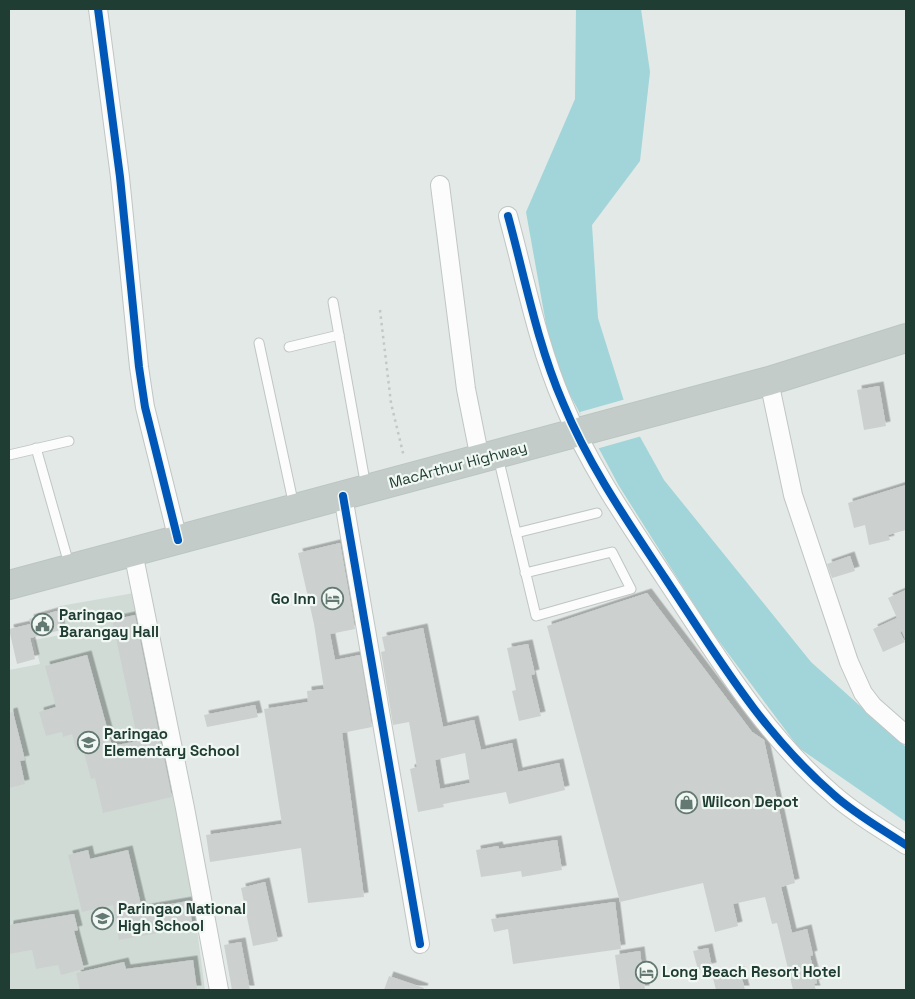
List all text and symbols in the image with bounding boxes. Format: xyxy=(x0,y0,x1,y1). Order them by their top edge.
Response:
street label: MacArthur Highway xyxy=(387,437,529,492)
hotel icon: Go Inn xyxy=(320,587,344,611)
place label: Go Inn xyxy=(271,589,316,608)
place label: Paringao Barangay Hall xyxy=(59,605,159,641)
public building icon: Paringao Barangay Hall xyxy=(31,612,55,636)
place label: Paringao Elementary School xyxy=(104,724,239,760)
school or university icon: Paringao Elementary School xyxy=(76,731,100,755)
shop icon: Wilcon Depot xyxy=(674,790,698,814)
place label: Wilcon Depot xyxy=(702,792,799,811)
place label: Paringao National High School xyxy=(118,899,246,935)
school or university icon: Paringao National High School xyxy=(90,906,114,930)
hotel icon: Long Beach Resort Hotel xyxy=(634,960,658,984)
place label: Long Beach Resort Hotel xyxy=(662,962,841,981)

